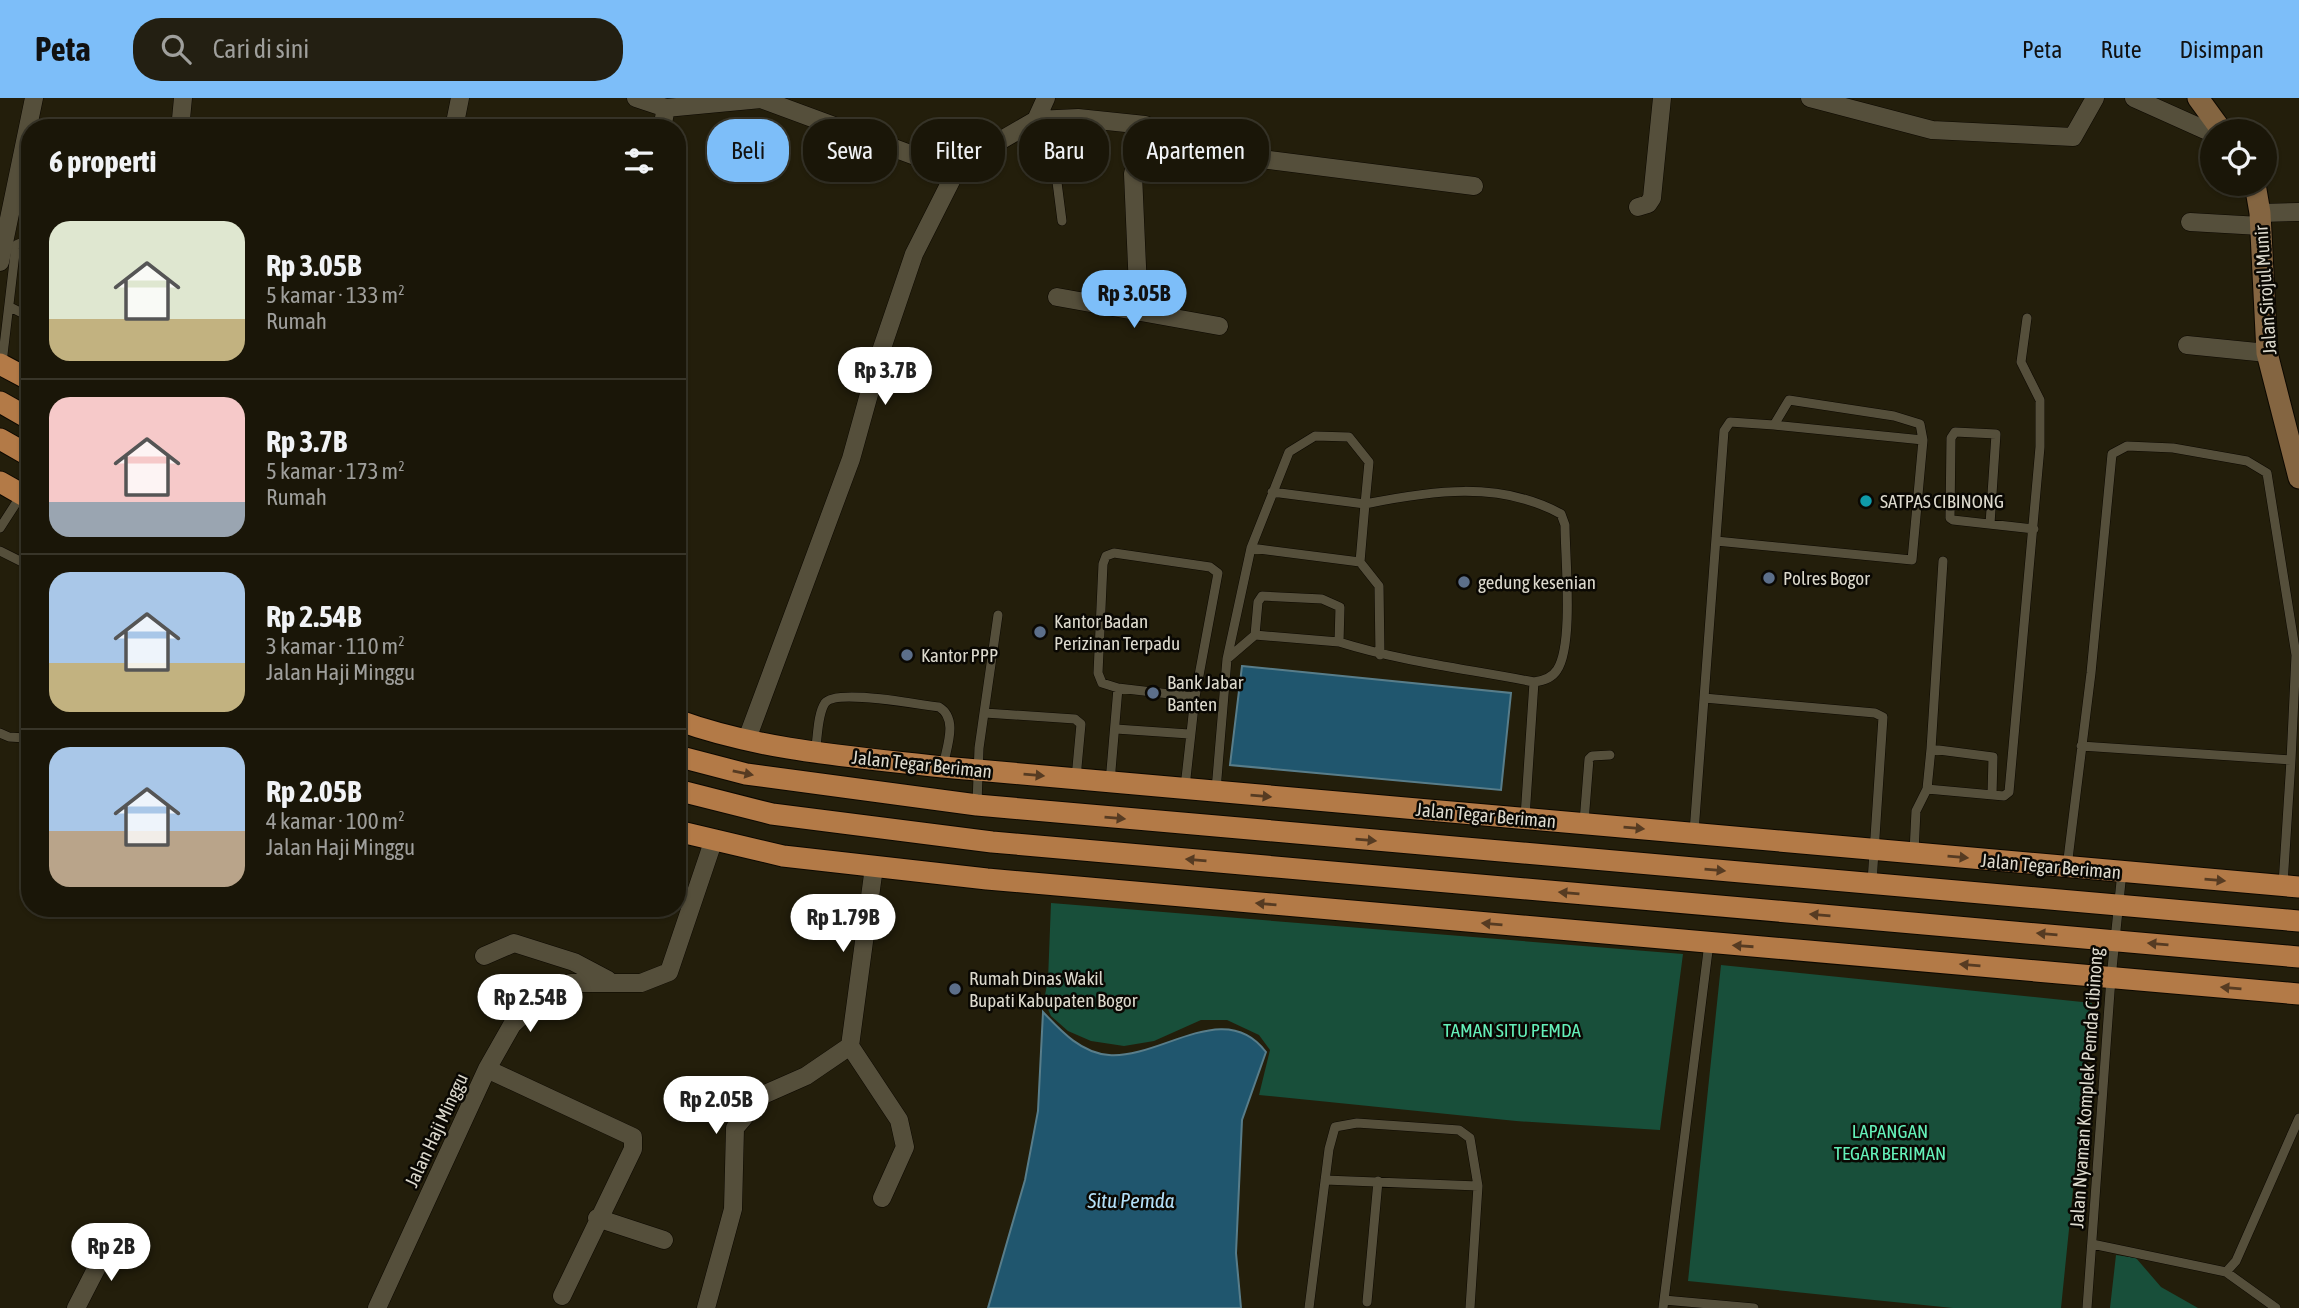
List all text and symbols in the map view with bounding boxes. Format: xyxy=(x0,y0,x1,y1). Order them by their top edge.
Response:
search box xyxy=(133,18,623,81)
text: Peta xyxy=(35,30,91,68)
icon: search xyxy=(157,30,195,68)
text: Cari di sini xyxy=(213,34,309,64)
text: Peta xyxy=(2022,36,2062,63)
text: Rute xyxy=(2100,36,2142,63)
text: Disimpan xyxy=(2180,36,2264,63)
chip: Beli xyxy=(707,119,789,182)
chip: Sewa xyxy=(803,119,897,182)
chip: Filter xyxy=(911,119,1005,182)
chip: Baru xyxy=(1019,119,1109,182)
chip: Apartemen xyxy=(1123,119,1269,182)
map controls xyxy=(2200,119,2277,196)
button: locate xyxy=(2200,119,2277,196)
icon: filters xyxy=(620,142,658,180)
text: 6 properti xyxy=(49,144,156,178)
street label: Jalan Sirojul Munir xyxy=(2249,224,2280,355)
text: Rp 3.05B xyxy=(266,248,361,282)
icon: home xyxy=(105,249,189,333)
pin: Rp 3.05B xyxy=(1062,271,1206,330)
text: Rp 3.05B xyxy=(1098,280,1170,306)
text: 5 kamar · 133 m² xyxy=(266,282,405,308)
text: Rumah xyxy=(266,308,327,334)
pin: Rp 3.7B xyxy=(820,348,950,407)
text: Rp 3.7B xyxy=(854,357,916,383)
text: Rp 3.7B xyxy=(266,424,347,458)
icon: home xyxy=(105,425,189,509)
text: 5 kamar · 173 m² xyxy=(266,458,405,484)
text: Rumah xyxy=(266,484,327,510)
place label: SATPAS CIBINONG xyxy=(1880,490,2004,512)
marker: SATPAS CIBINONG xyxy=(1858,493,1874,509)
place label: Polres Bogor xyxy=(1783,567,1870,589)
marker: Polres Bogor xyxy=(1761,570,1777,586)
place label: gedung kesenian xyxy=(1478,571,1596,593)
marker: gedung kesenian xyxy=(1456,574,1472,590)
text: Rp 2.54B xyxy=(266,599,361,633)
icon: home xyxy=(105,600,189,684)
place label: Kantor Badan Perizinan Terpadu xyxy=(1054,610,1180,654)
marker: Kantor Badan Perizinan Terpadu xyxy=(1032,624,1048,640)
text: 3 kamar · 110 m² xyxy=(266,633,405,659)
place label: Kantor PPP xyxy=(921,644,998,666)
marker: Kantor PPP xyxy=(899,647,915,663)
text: Jalan Haji Minggu xyxy=(266,659,415,685)
place label: Bank Jabar Banten xyxy=(1167,671,1244,715)
marker: Bank Jabar Banten xyxy=(1145,685,1161,701)
street label: Jalan Tegar Beriman xyxy=(851,746,993,782)
one-way arrow xyxy=(732,768,754,779)
one-way arrow xyxy=(1024,770,1046,781)
text: Rp 2.05B xyxy=(266,774,361,808)
icon: home xyxy=(105,775,189,859)
one-way arrow xyxy=(1250,791,1272,802)
street label: Jalan Tegar Beriman xyxy=(1415,798,1557,832)
text: 4 kamar · 100 m² xyxy=(266,808,405,834)
one-way arrow xyxy=(1104,813,1126,824)
one-way arrow xyxy=(1623,823,1645,834)
text: Jalan Haji Minggu xyxy=(266,834,415,860)
one-way arrow xyxy=(1355,835,1377,846)
street label: Jalan Tegar Beriman xyxy=(1980,849,2122,883)
one-way arrow xyxy=(1948,852,1970,863)
one-way arrow xyxy=(1185,854,1207,865)
one-way arrow xyxy=(1704,865,1726,876)
one-way arrow xyxy=(2204,875,2226,886)
one-way arrow xyxy=(1558,887,1580,898)
pin: Rp 1.79B xyxy=(771,894,915,954)
one-way arrow xyxy=(1254,898,1276,909)
text: Rp 1.79B xyxy=(807,904,879,930)
one-way arrow xyxy=(1809,909,1831,920)
one-way arrow xyxy=(1481,918,1503,929)
one-way arrow xyxy=(2036,928,2058,939)
one-way arrow xyxy=(2147,938,2169,949)
one-way arrow xyxy=(1732,940,1754,951)
street label: Jalan Nyaman Komplek Pemda Cibinong xyxy=(2065,946,2107,1229)
one-way arrow xyxy=(1959,959,1981,970)
place label: Rumah Dinas Wakil Bupati Kabupaten Bogor xyxy=(969,967,1138,1011)
pin: Rp 2.54B xyxy=(458,974,602,1034)
marker: Rumah Dinas Wakil Bupati Kabupaten Bogor xyxy=(947,981,963,997)
one-way arrow xyxy=(2220,982,2242,993)
text: Rp 2.54B xyxy=(494,984,566,1010)
park label: TAMAN SITU PEMDA xyxy=(1443,1019,1582,1041)
street label: Jalan Haji Minggu xyxy=(400,1069,472,1191)
pin: Rp 2.05B xyxy=(644,1076,788,1136)
text: Rp 2.05B xyxy=(680,1086,752,1112)
park label: LAPANGAN TEGAR BERIMAN xyxy=(1834,1120,1946,1164)
water label: Situ Pemda xyxy=(1086,1188,1175,1212)
pin: Rp 2B xyxy=(62,1224,160,1283)
text: Rp 2B xyxy=(87,1233,135,1259)

